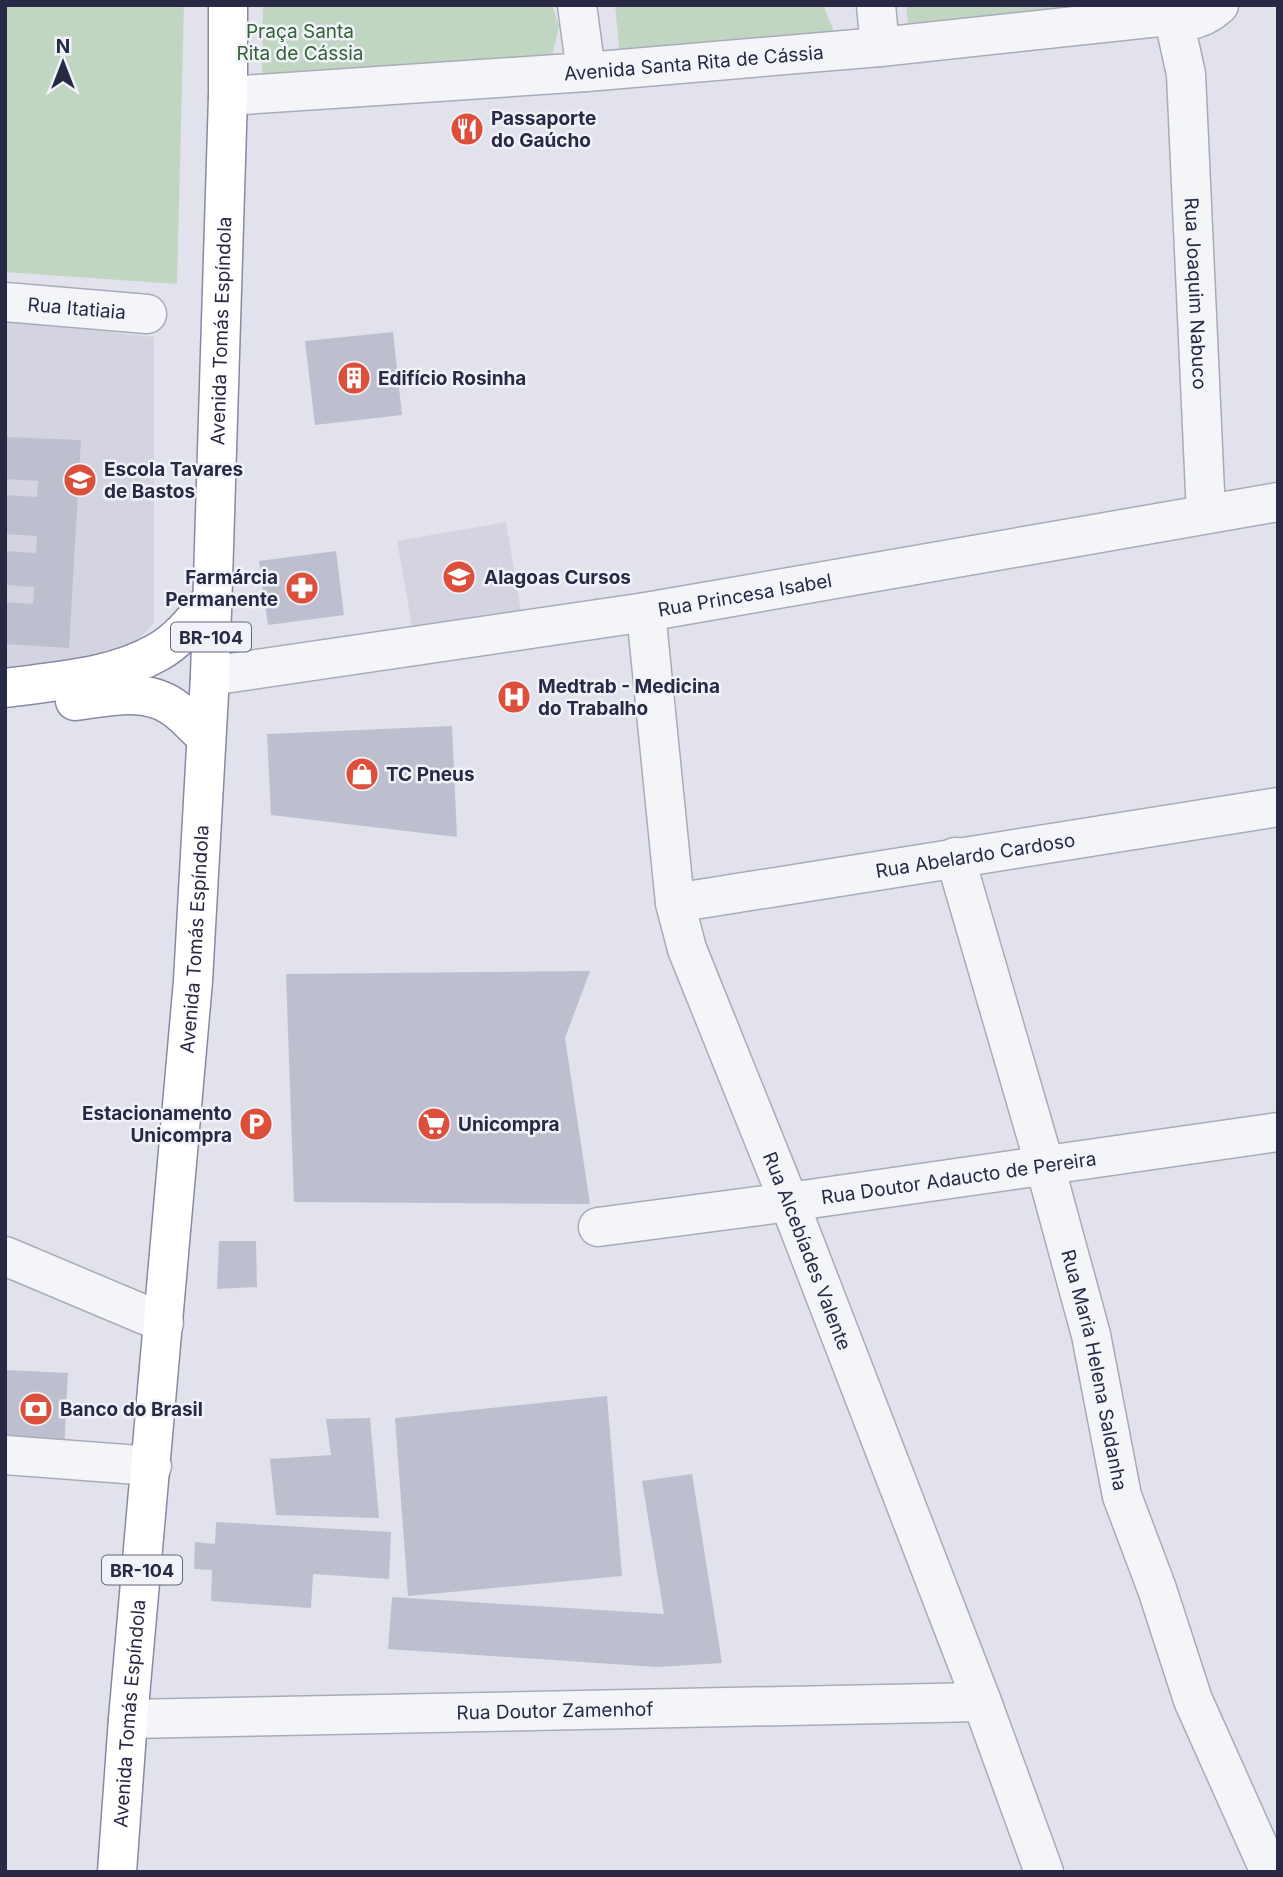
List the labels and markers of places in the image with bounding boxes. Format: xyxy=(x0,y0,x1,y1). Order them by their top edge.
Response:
place label: Passaporte do Gaúcho xyxy=(491,107,596,152)
restaurant icon: Passaporte do Gaúcho xyxy=(448,110,486,148)
building icon: Edifício Rosinha xyxy=(335,359,373,397)
place label: Edifício Rosinha xyxy=(378,367,526,390)
place label: Escola Tavares de Bastos xyxy=(104,458,243,503)
school or university icon: Escola Tavares de Bastos xyxy=(61,461,99,499)
school or university icon: Alagoas Cursos xyxy=(440,558,478,596)
place label: Farmárcia Permanente xyxy=(165,566,278,611)
place label: Alagoas Cursos xyxy=(484,566,631,589)
pharmacy icon: Farmárcia Permanente xyxy=(283,569,321,607)
place label: Medtrab - Medicina do Trabalho xyxy=(538,675,720,720)
hospital icon: Medtrab - Medicina do Trabalho xyxy=(495,678,533,716)
shop icon: TC Pneus xyxy=(343,755,381,793)
place label: TC Pneus xyxy=(386,763,475,786)
place label: Estacionamento Unicompra xyxy=(82,1102,232,1147)
parking icon: Estacionamento Unicompra xyxy=(237,1105,275,1143)
supermarket icon: Unicompra xyxy=(415,1105,453,1143)
place label: Unicompra xyxy=(458,1113,560,1136)
bank icon: Banco do Brasil xyxy=(17,1390,55,1428)
place label: Banco do Brasil xyxy=(60,1398,203,1421)

